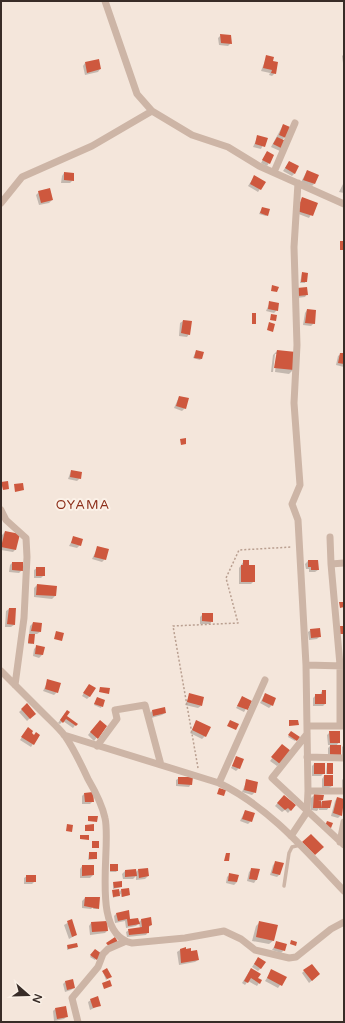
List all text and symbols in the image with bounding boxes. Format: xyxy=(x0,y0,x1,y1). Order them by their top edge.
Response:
district label: OYAMA xyxy=(56,497,110,513)
north arrow xyxy=(8,975,48,1015)
text: N xyxy=(29,992,45,1005)

